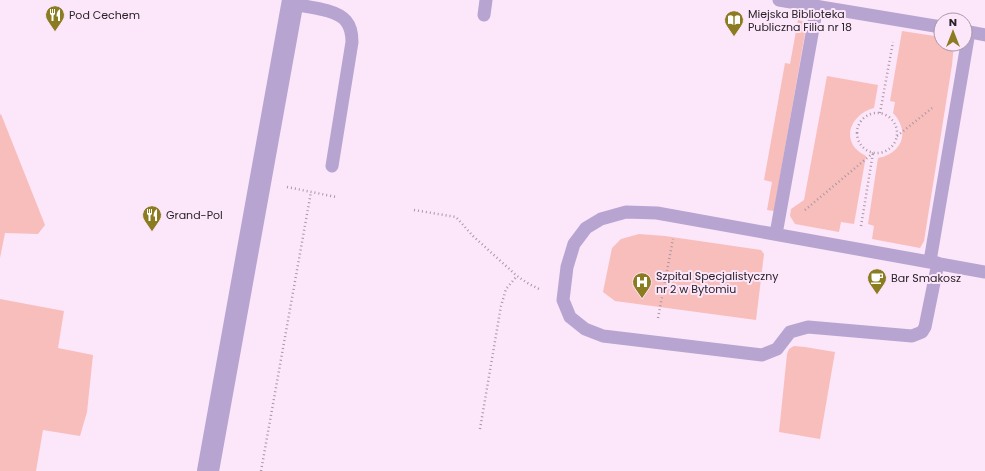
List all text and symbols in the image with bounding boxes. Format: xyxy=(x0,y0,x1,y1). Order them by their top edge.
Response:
restaurant icon: Pod Cechem xyxy=(44,4,66,32)
place label: Miejska Biblioteka Publiczna Filia nr 18 xyxy=(748,6,852,35)
place label: Pod Cechem xyxy=(69,7,140,23)
library icon: Miejska Biblioteka Publiczna Filia nr 18 xyxy=(723,9,745,37)
north arrow xyxy=(933,12,973,52)
text: N xyxy=(949,14,957,30)
restaurant icon: Grand-Pol xyxy=(141,204,163,232)
place label: Grand-Pol xyxy=(166,207,223,223)
cafe icon: Bar Smakosz xyxy=(866,267,888,295)
place label: Szpital Specjalistyczny nr 2 w Bytomiu xyxy=(656,268,779,297)
place label: Bar Smakosz xyxy=(891,270,961,286)
hospital icon: Szpital Specjalistyczny nr 2 w Bytomiu xyxy=(631,271,653,299)

